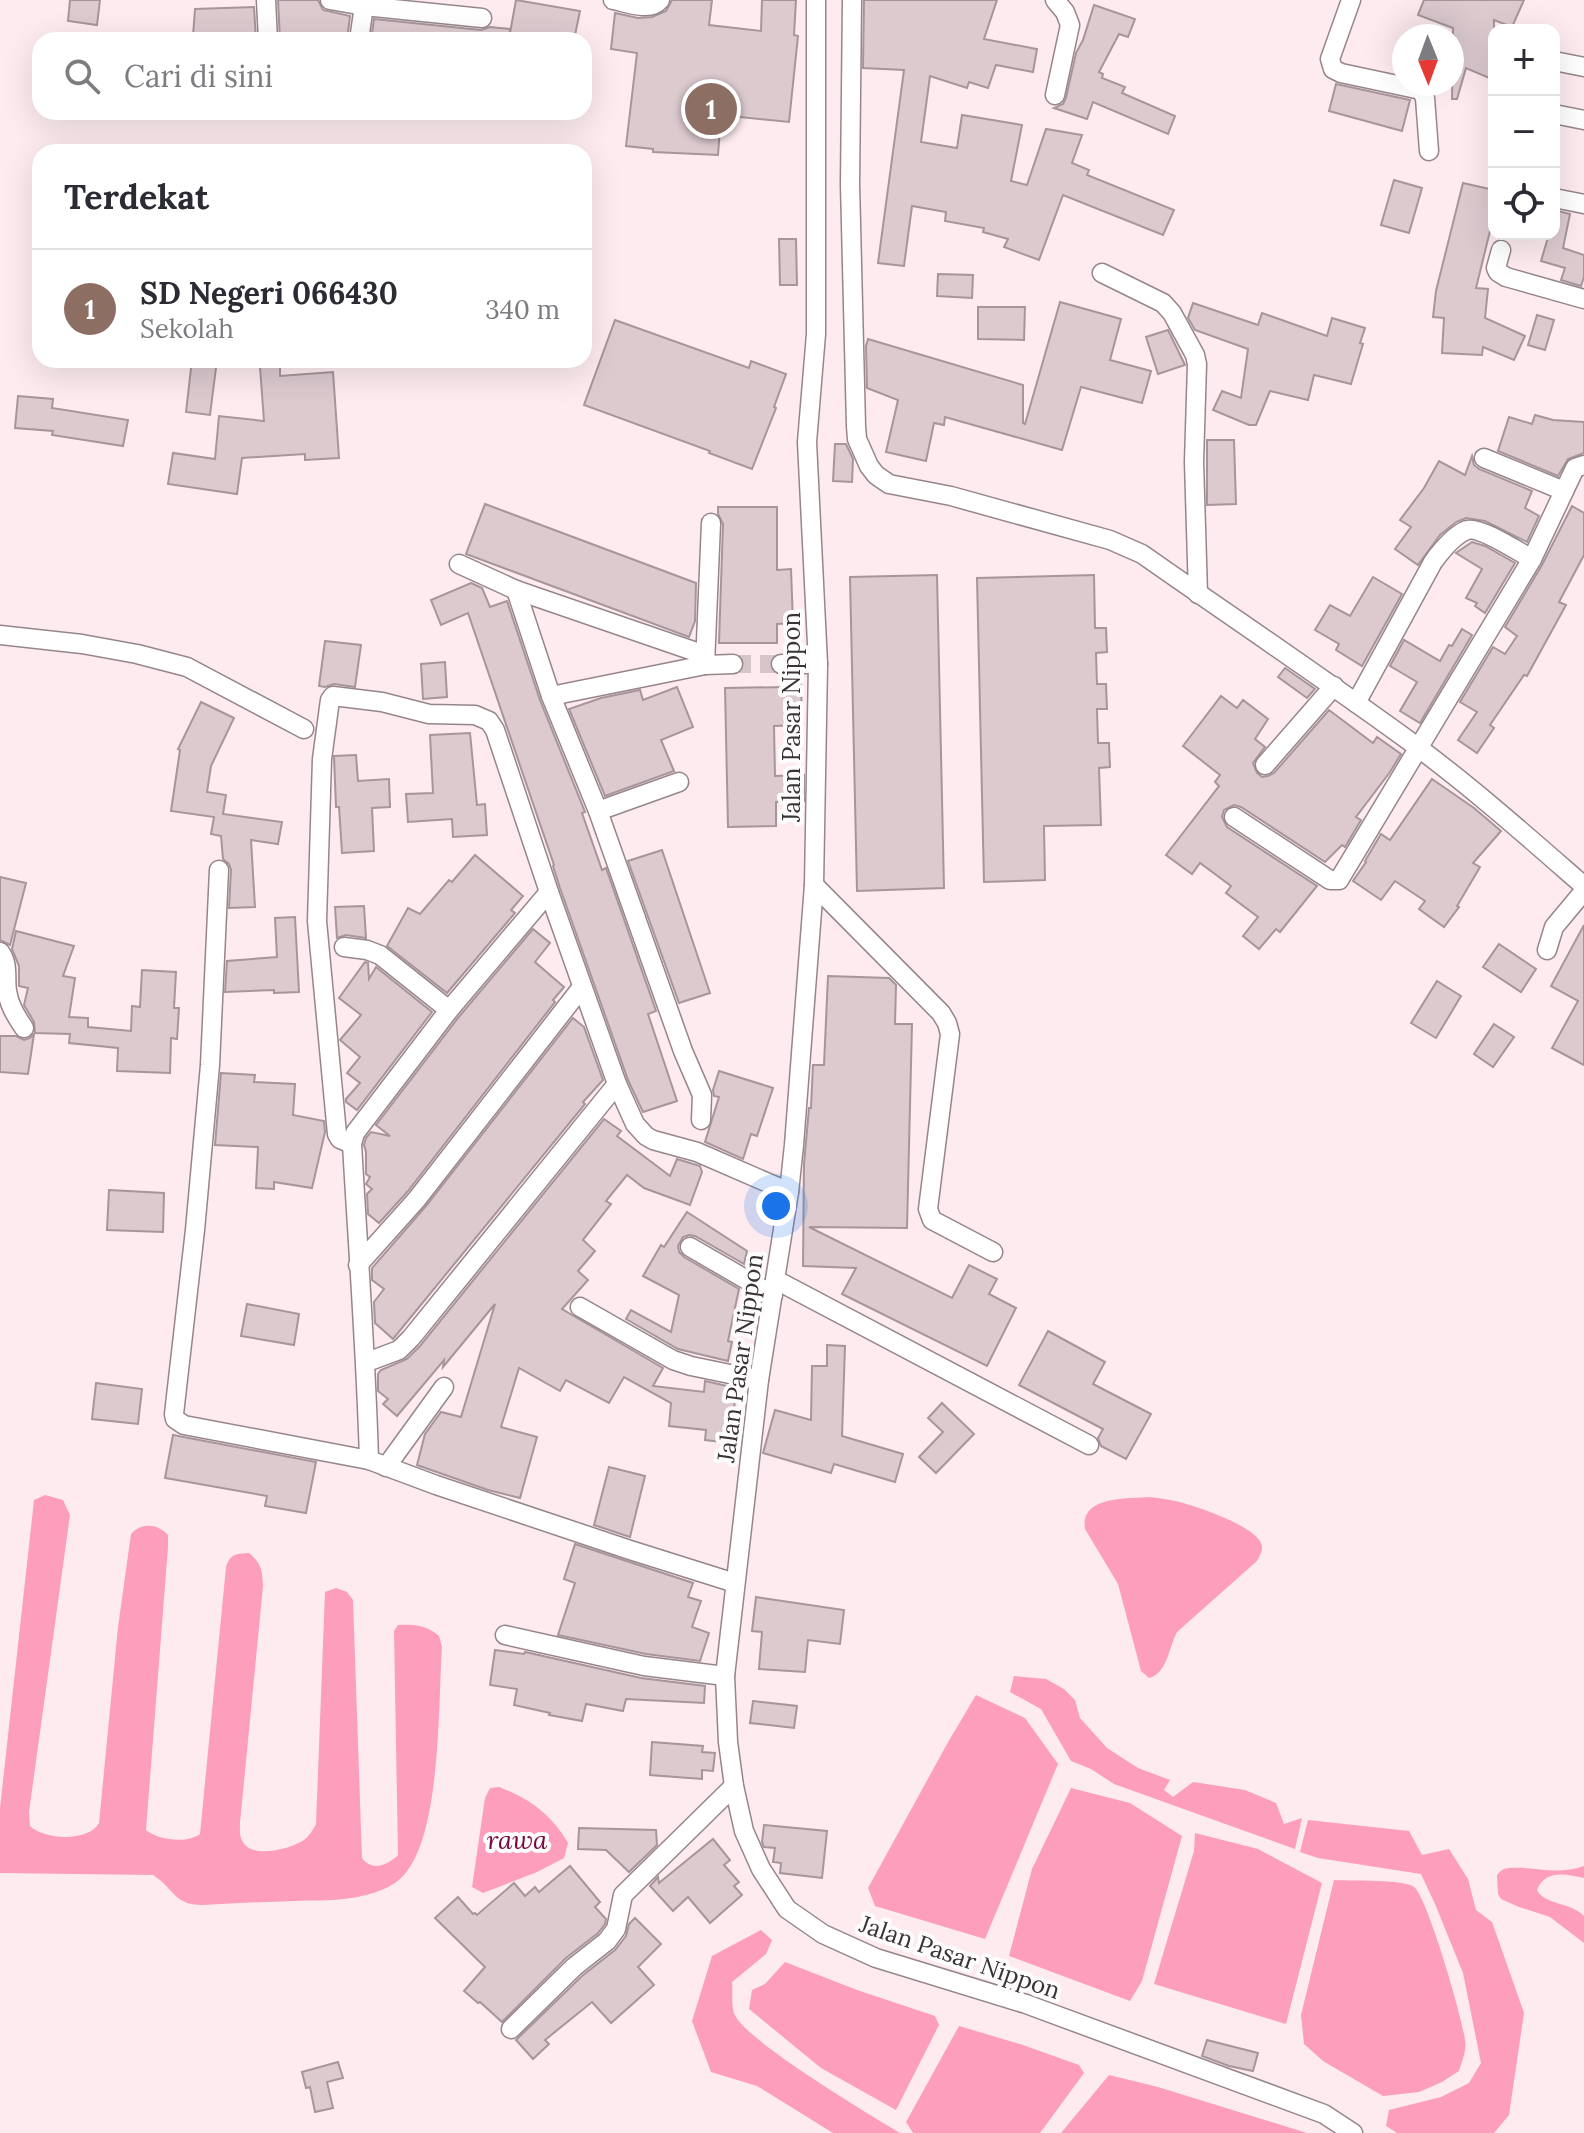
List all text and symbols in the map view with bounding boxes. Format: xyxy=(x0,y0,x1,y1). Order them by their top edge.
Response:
north arrow xyxy=(1392,24,1464,96)
map controls xyxy=(1488,24,1560,240)
button: + xyxy=(1488,24,1560,96)
search box xyxy=(32,32,592,120)
icon: search xyxy=(60,54,104,98)
text: Cari di sini xyxy=(124,57,273,95)
pin: 1 xyxy=(685,79,737,139)
button: − xyxy=(1488,96,1560,168)
button: locate xyxy=(1488,168,1560,240)
text: Terdekat xyxy=(64,175,209,218)
text: SD Negeri 066430 xyxy=(140,274,398,312)
text: 1 xyxy=(85,293,95,326)
text: 340 m xyxy=(485,293,560,326)
text: Sekolah xyxy=(140,312,234,345)
street label: Jalan Pasar Nippon xyxy=(776,612,807,823)
your location xyxy=(756,1186,796,1226)
street label: Jalan Pasar Nippon xyxy=(710,1252,770,1465)
water label: rawa xyxy=(487,1823,548,1856)
street label: Jalan Pasar Nippon xyxy=(855,1908,1064,2006)

